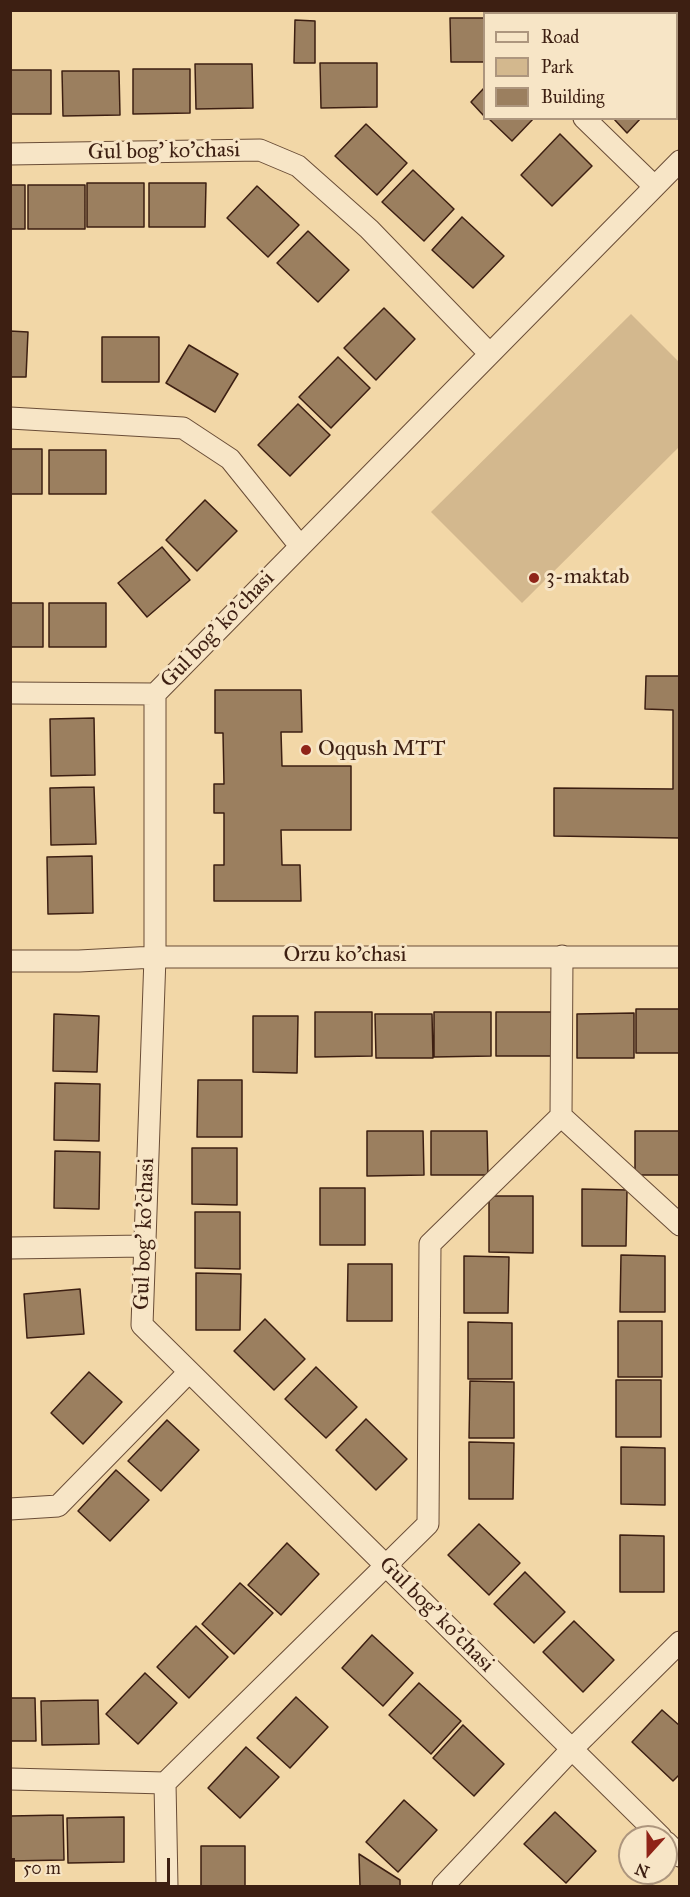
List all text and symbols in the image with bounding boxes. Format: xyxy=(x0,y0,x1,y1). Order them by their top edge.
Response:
legend xyxy=(483,12,678,120)
text: Road xyxy=(541,26,579,48)
text: Park xyxy=(541,56,574,78)
text: Building xyxy=(541,86,604,108)
street label: Gul bog' ko'chasi xyxy=(88,137,240,167)
place label: 3-maktab xyxy=(546,565,630,591)
street label: Gul bog' ko'chasi xyxy=(156,566,280,694)
marker: 3-maktab xyxy=(527,571,541,585)
place label: Oqqush MTT xyxy=(318,737,446,763)
marker: Oqqush MTT xyxy=(299,743,313,757)
street label: Orzu ko'chasi xyxy=(284,943,406,969)
street label: Gul bog' ko'chasi xyxy=(129,1157,161,1311)
street label: Gul bog' ko'chasi xyxy=(373,1552,499,1678)
north arrow xyxy=(618,1825,678,1885)
scale bar xyxy=(15,1846,172,1884)
text: 50 m xyxy=(23,1857,61,1879)
text: N xyxy=(632,1859,652,1882)

